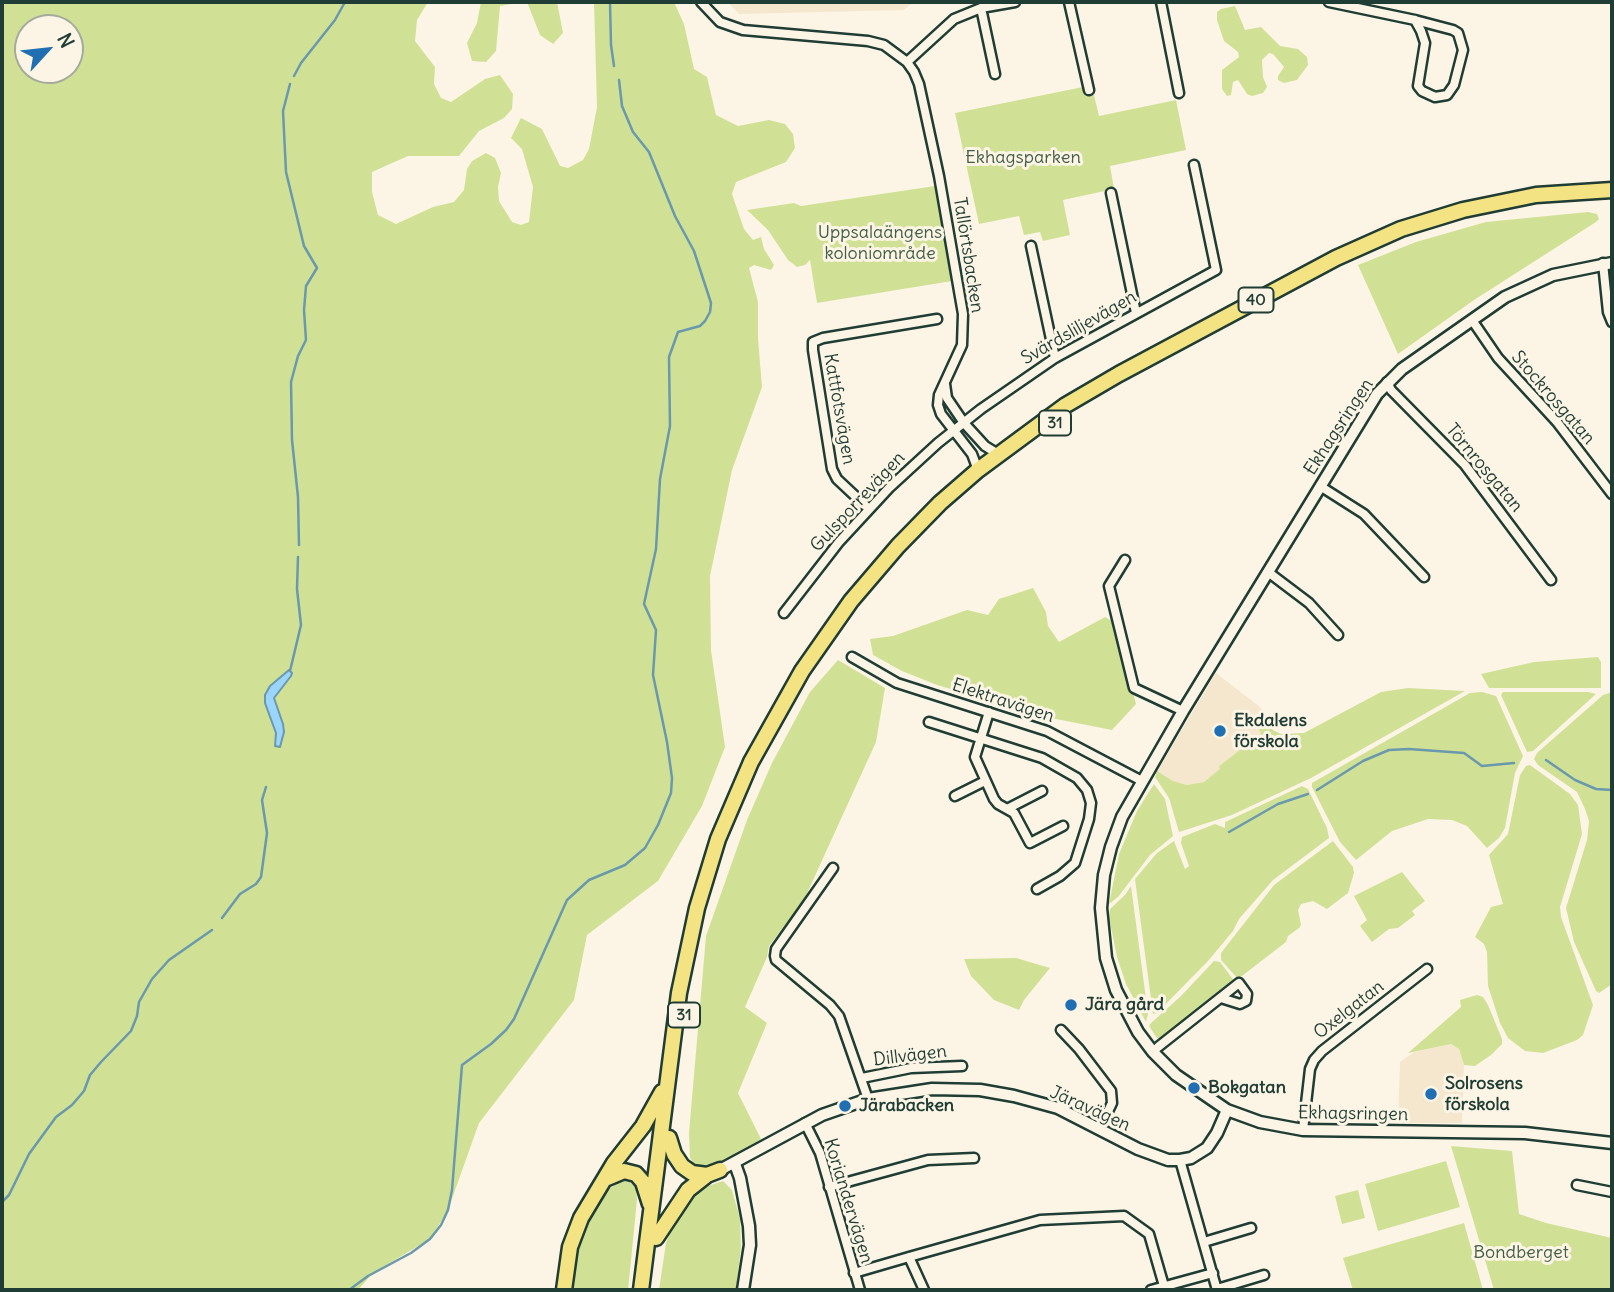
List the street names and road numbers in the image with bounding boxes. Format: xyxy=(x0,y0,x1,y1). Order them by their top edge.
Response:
street label: Tallörtsbacken xyxy=(948,196,988,314)
street label: Svärdsliljevägen xyxy=(1018,286,1140,370)
road number: 40 xyxy=(1238,288,1274,312)
street label: Stockrosgatan xyxy=(1507,347,1599,449)
street label: Kattfotsvägen xyxy=(819,352,859,466)
street label: Ekhagsringen xyxy=(1300,375,1378,479)
road number: 31 xyxy=(1039,410,1071,436)
street label: Törnrosgatan xyxy=(1441,419,1527,517)
street label: Gulsporrevägen xyxy=(806,447,910,557)
street label: Elektravägen xyxy=(949,674,1057,728)
street label: Oxelgatan xyxy=(1310,976,1388,1044)
road number: 31 xyxy=(668,1002,700,1028)
street label: Dillvägen xyxy=(872,1041,948,1071)
street label: Järavägen xyxy=(1046,1082,1134,1136)
street label: Ekhagsringen xyxy=(1298,1102,1408,1126)
street label: Koriandervägen xyxy=(819,1136,877,1266)

